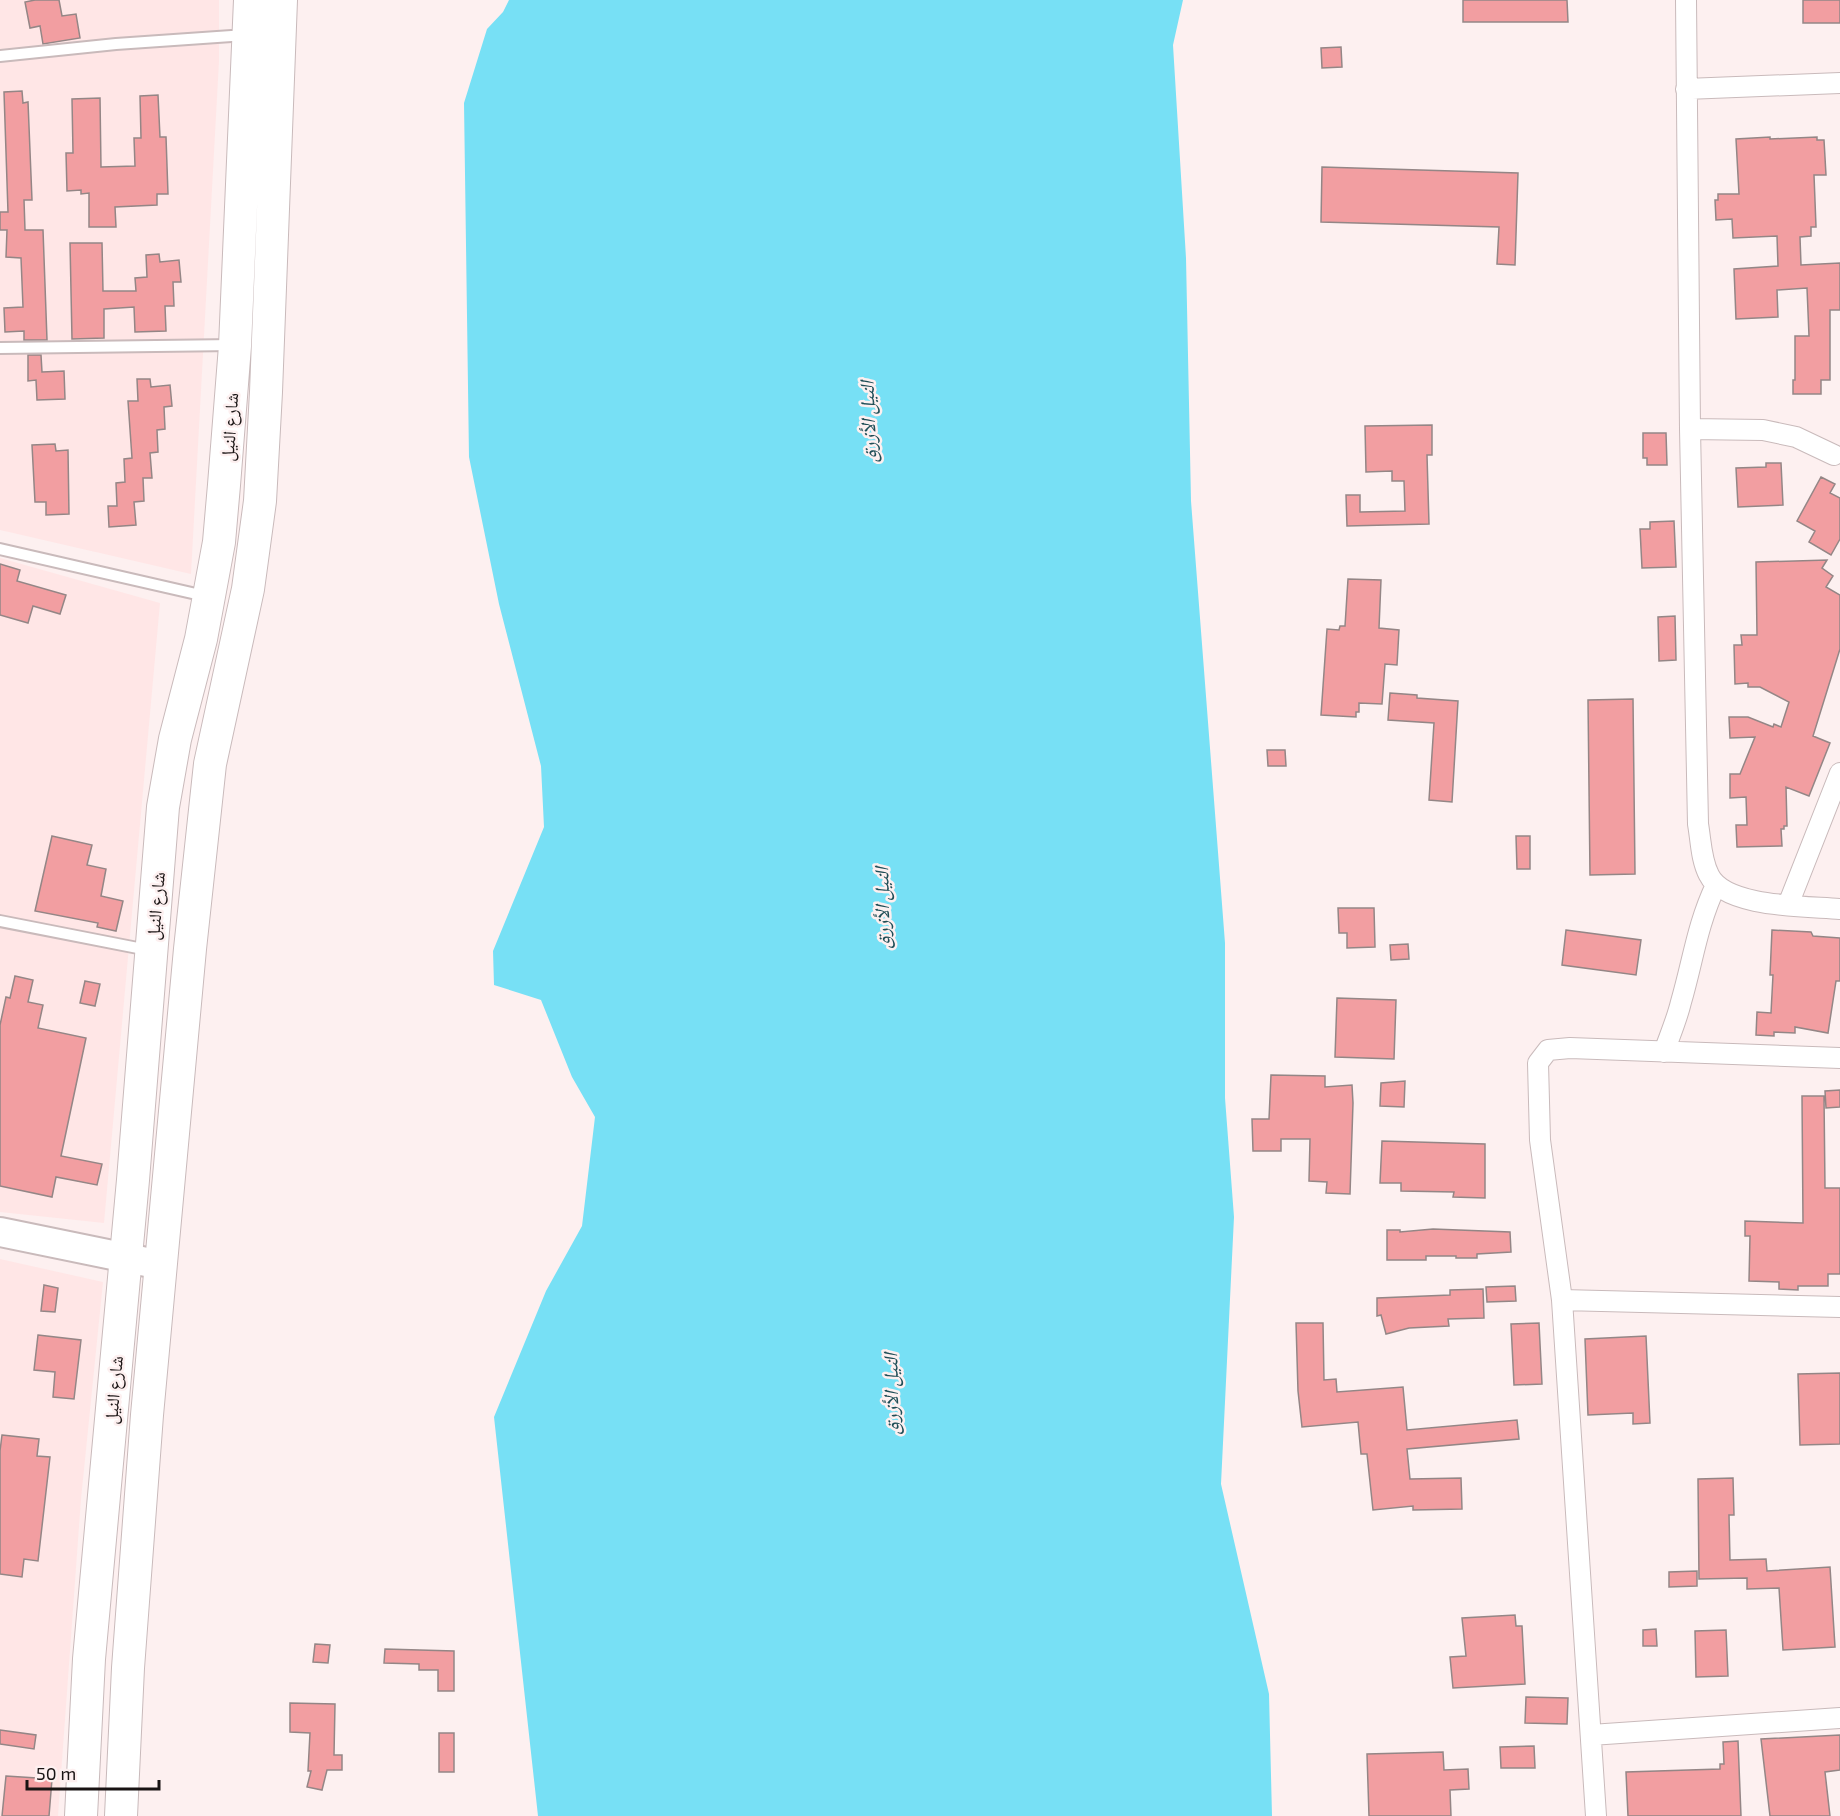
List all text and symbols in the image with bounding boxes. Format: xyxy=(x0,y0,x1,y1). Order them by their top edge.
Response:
water label: النيل الأزرق xyxy=(854,378,882,463)
street label: شارع النيل xyxy=(216,392,243,462)
water label: النيل الأزرق xyxy=(868,865,896,949)
street label: شارع النيل xyxy=(141,871,170,941)
water label: النيل الأزرق xyxy=(877,1351,905,1435)
street label: شارع النيل xyxy=(99,1355,128,1425)
scale bar xyxy=(27,1753,159,1791)
text: 50 m xyxy=(36,1762,76,1784)

